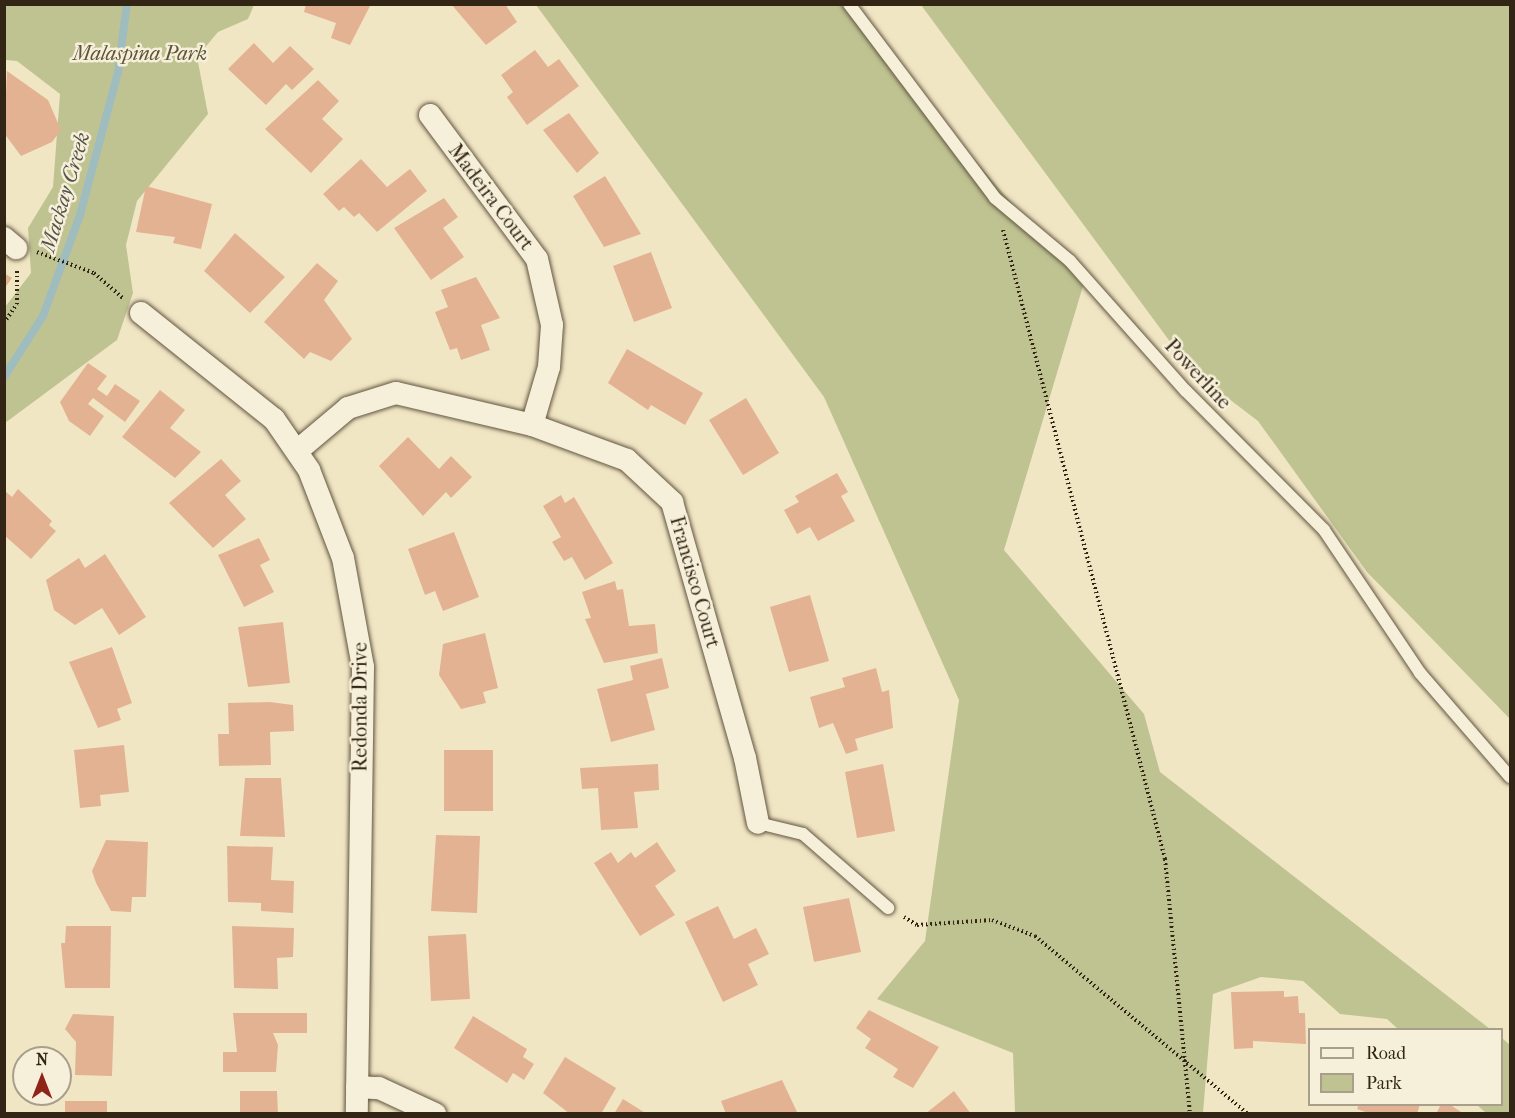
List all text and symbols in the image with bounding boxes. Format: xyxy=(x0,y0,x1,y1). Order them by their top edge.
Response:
park label: Malaspina Park xyxy=(73,41,207,65)
water label: Mackay Creek xyxy=(35,129,95,255)
street label: Madeira Court xyxy=(443,139,539,255)
street label: Powerline xyxy=(1160,334,1236,414)
street label: Francisco Court xyxy=(665,513,725,651)
street label: Redonda Drive xyxy=(348,642,372,772)
legend xyxy=(1308,1028,1503,1106)
text: Road xyxy=(1366,1043,1406,1064)
north arrow xyxy=(12,1046,72,1106)
text: N xyxy=(36,1050,48,1069)
text: Park xyxy=(1366,1073,1402,1094)

